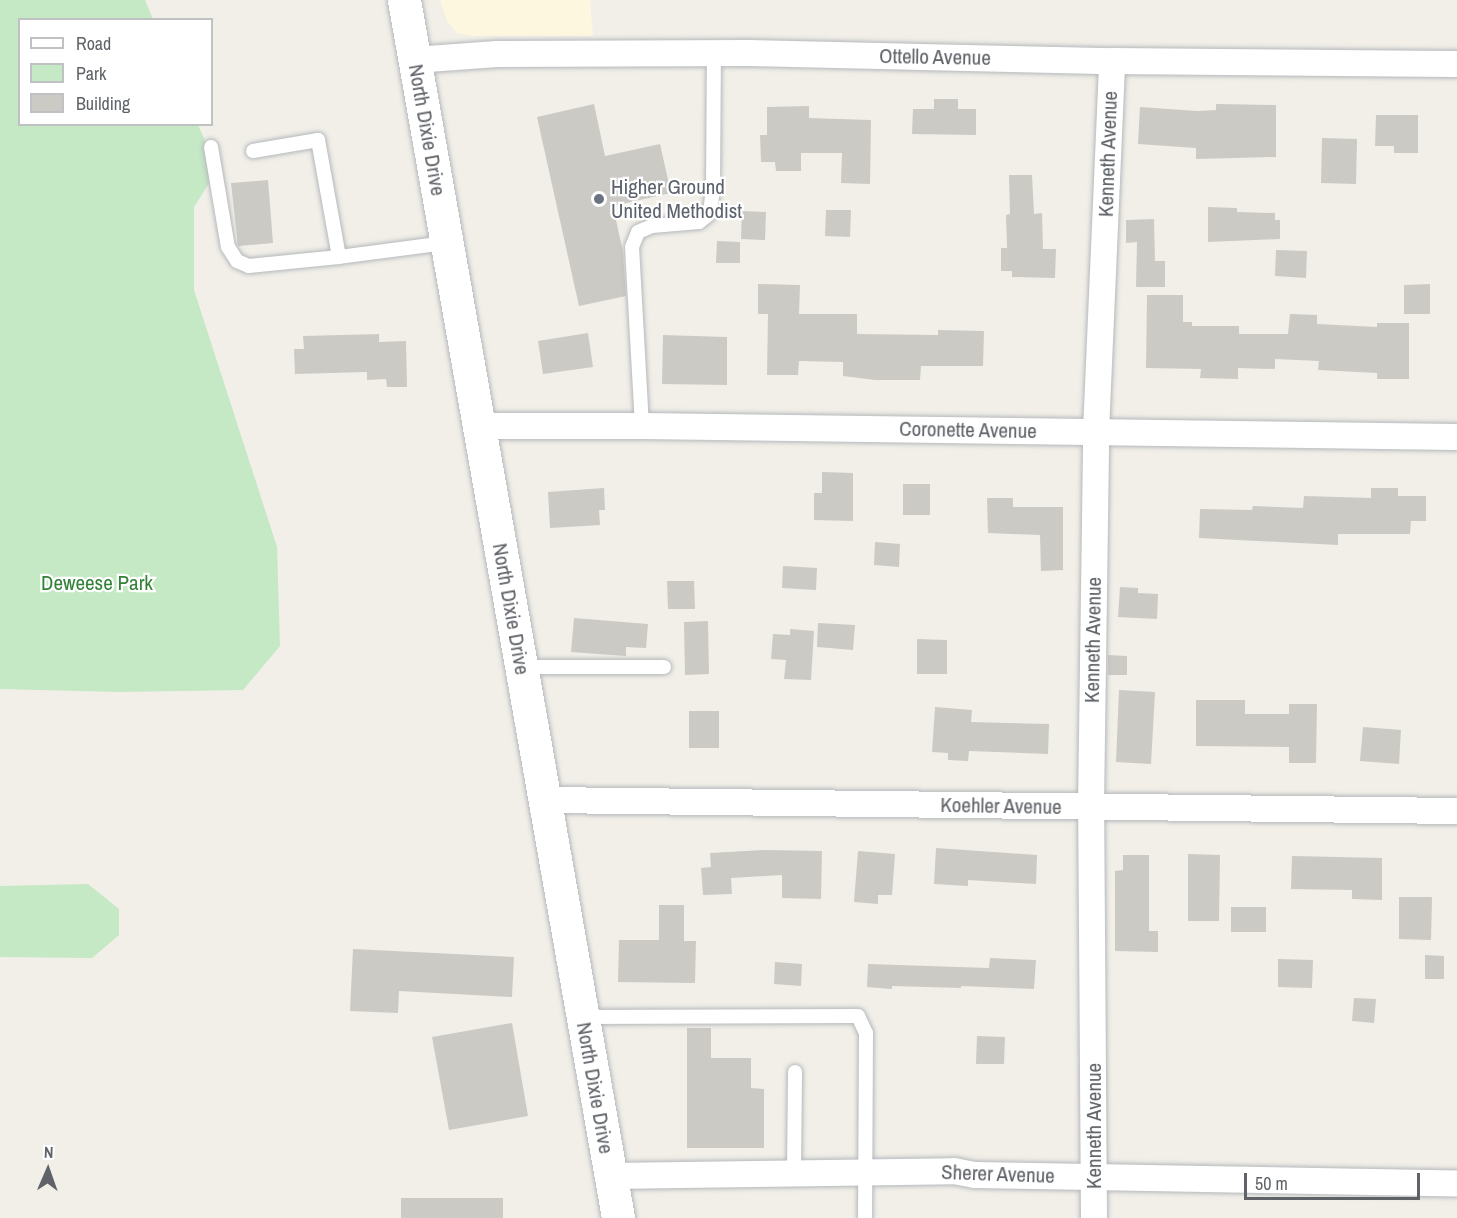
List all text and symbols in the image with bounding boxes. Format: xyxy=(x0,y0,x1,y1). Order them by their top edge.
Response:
legend xyxy=(18,18,213,126)
text: Road xyxy=(76,31,111,56)
street label: Ottello Avenue xyxy=(878,43,992,71)
text: Park xyxy=(76,61,106,86)
street label: North Dixie Drive xyxy=(403,62,451,198)
street label: Kenneth Avenue xyxy=(1093,90,1123,218)
text: Building xyxy=(76,91,130,116)
place label: Higher Ground United Methodist xyxy=(611,174,742,224)
marker: Higher Ground United Methodist xyxy=(592,192,606,206)
street label: Coronette Avenue xyxy=(899,416,1037,444)
street label: North Dixie Drive xyxy=(487,541,535,677)
park label: Deweese Park xyxy=(41,570,153,596)
street label: Kenneth Avenue xyxy=(1079,576,1107,704)
street label: Koehler Avenue xyxy=(940,792,1062,820)
street label: North Dixie Drive xyxy=(571,1020,619,1156)
street label: Kenneth Avenue xyxy=(1081,1062,1107,1190)
north arrow xyxy=(18,1140,78,1200)
text: N xyxy=(43,1141,54,1163)
street label: Sherer Avenue xyxy=(940,1159,1056,1189)
scale bar xyxy=(1247,1161,1422,1199)
text: 50 m xyxy=(1255,1171,1288,1196)

